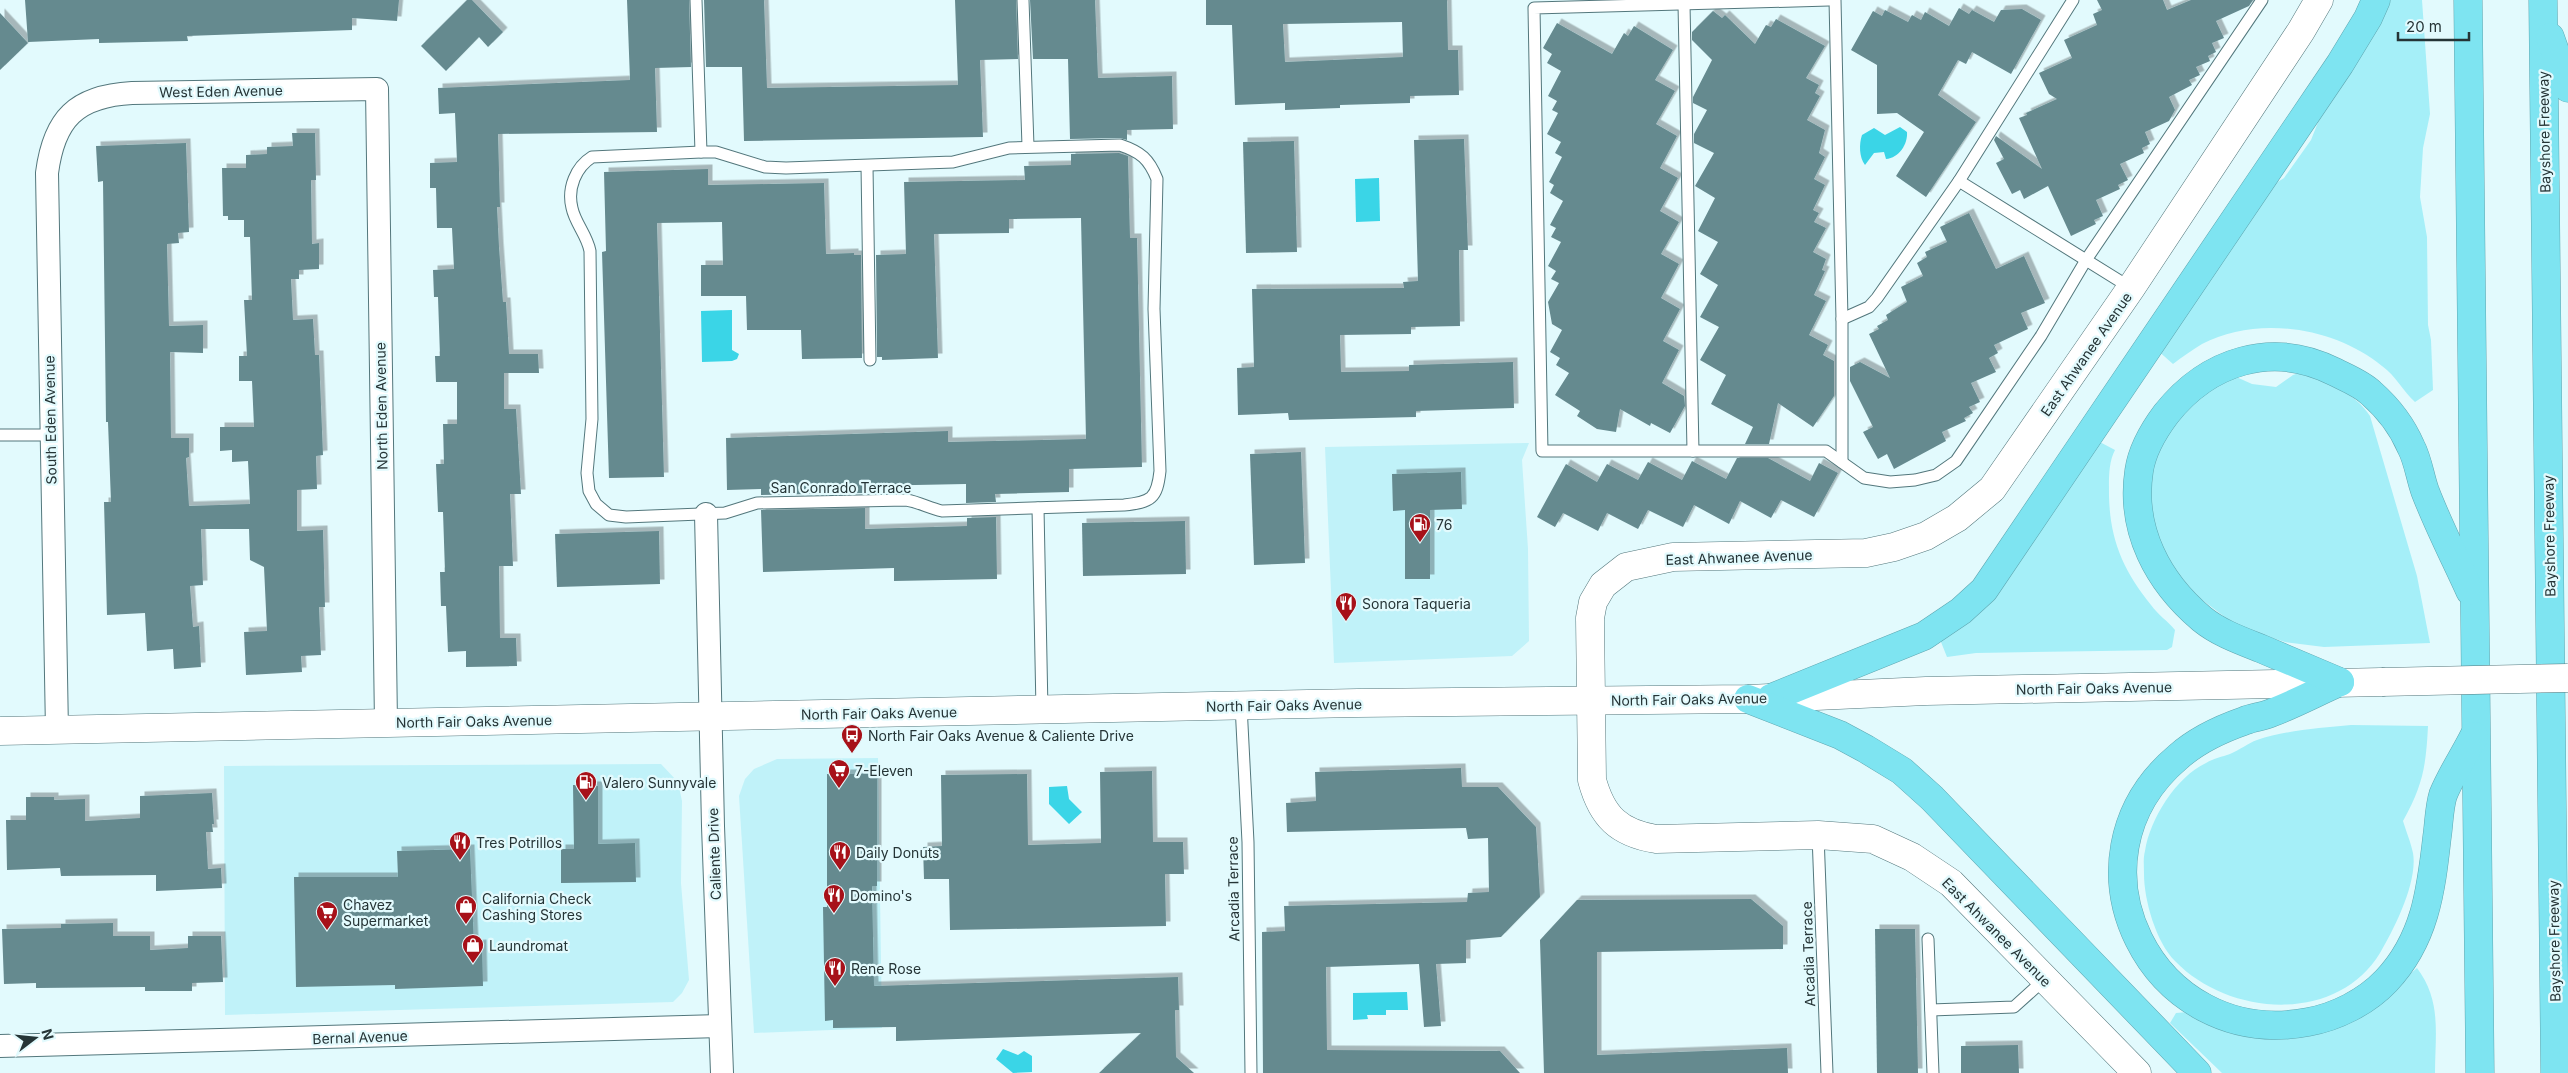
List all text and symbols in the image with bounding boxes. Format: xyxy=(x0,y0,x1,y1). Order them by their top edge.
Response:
scale bar xyxy=(2398,10,2469,42)
text: 20 m xyxy=(2406,17,2442,36)
street label: Bayshore Freeway xyxy=(2534,71,2554,193)
street label: West Eden Avenue xyxy=(159,81,283,101)
street label: East Ahwanee Avenue xyxy=(2037,289,2135,419)
street label: North Eden Avenue xyxy=(371,342,391,470)
street label: South Eden Avenue xyxy=(40,355,60,485)
street label: Bayshore Freeway xyxy=(2539,475,2559,597)
street label: San Conrado Terrace xyxy=(771,479,911,496)
fuel station icon: 76 xyxy=(1408,512,1432,543)
place label: 76 xyxy=(1436,516,1452,533)
street label: East Ahwanee Avenue xyxy=(1665,546,1813,568)
restaurant icon: Sonora Taqueria xyxy=(1334,591,1358,622)
place label: Sonora Taqueria xyxy=(1362,595,1471,612)
street label: North Fair Oaks Avenue xyxy=(2016,678,2172,698)
street label: North Fair Oaks Avenue xyxy=(1611,689,1767,709)
street label: North Fair Oaks Avenue xyxy=(1206,695,1362,715)
street label: North Fair Oaks Avenue xyxy=(801,703,957,723)
street label: North Fair Oaks Avenue xyxy=(396,711,552,731)
bus stop icon: North Fair Oaks Avenue & Caliente Drive xyxy=(840,723,864,754)
place label: North Fair Oaks Avenue & Caliente Drive xyxy=(868,727,1134,744)
supermarket icon: 7-Eleven xyxy=(827,758,851,789)
place label: 7-Eleven xyxy=(855,762,913,779)
fuel station icon: Valero Sunnyvale xyxy=(574,770,598,801)
place label: Valero Sunnyvale xyxy=(602,774,716,791)
street label: Caliente Drive xyxy=(704,807,724,901)
restaurant icon: Tres Potrillos xyxy=(448,830,472,861)
place label: Tres Potrillos xyxy=(476,834,562,851)
street label: Arcadia Terrace xyxy=(1224,836,1242,942)
restaurant icon: Daily Donuts xyxy=(828,840,852,871)
place label: Daily Donuts xyxy=(856,844,940,861)
street label: East Ahwanee Avenue xyxy=(1939,874,2055,990)
street label: Bayshore Freeway xyxy=(2544,880,2564,1002)
restaurant icon: Domino's xyxy=(822,883,846,914)
place label: Domino's xyxy=(850,887,912,904)
place label: California Check Cashing Stores xyxy=(482,890,592,923)
shop icon: California Check Cashing Stores xyxy=(454,894,478,925)
place label: Chavez Supermarket xyxy=(343,896,429,929)
supermarket icon: Chavez Supermarket xyxy=(315,900,339,931)
street label: Arcadia Terrace xyxy=(1798,901,1818,1007)
shop icon: Laundromat xyxy=(461,933,485,964)
place label: Laundromat xyxy=(489,937,568,954)
restaurant icon: Rene Rose xyxy=(823,956,847,987)
place label: Rene Rose xyxy=(851,960,921,977)
north arrow xyxy=(10,1013,60,1063)
text: N xyxy=(38,1027,58,1042)
street label: Bernal Avenue xyxy=(312,1027,408,1047)

